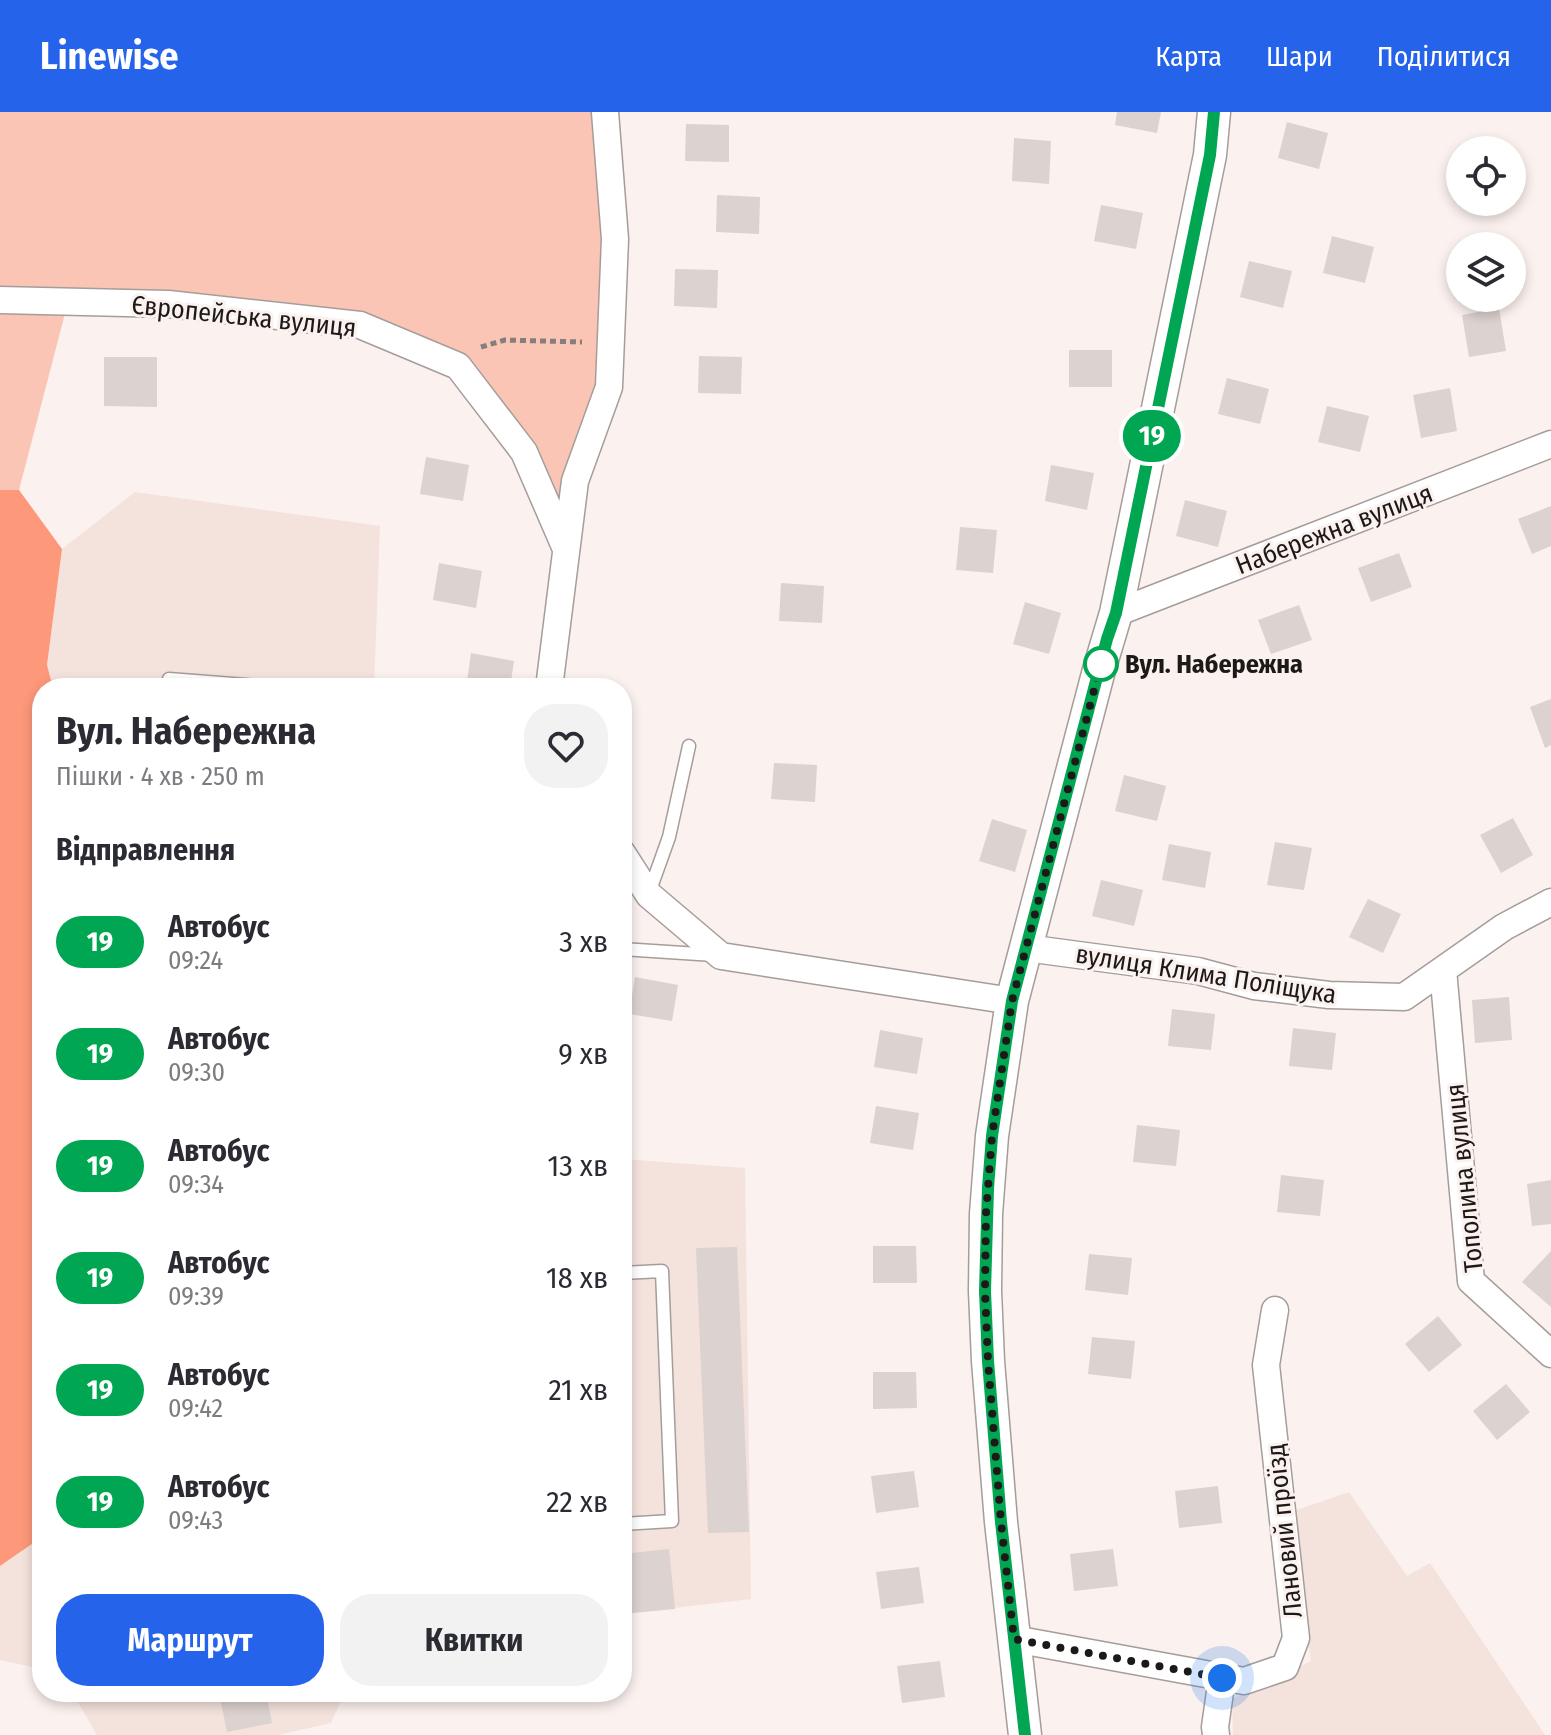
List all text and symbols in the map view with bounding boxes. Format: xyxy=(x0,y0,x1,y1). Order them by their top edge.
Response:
text: Linewise xyxy=(40,33,179,79)
text: Карта xyxy=(1155,40,1222,73)
text: Шари xyxy=(1266,40,1333,73)
text: Поділитися xyxy=(1377,40,1511,73)
map controls xyxy=(1446,136,1526,312)
button: locate xyxy=(1446,136,1526,216)
button: layers xyxy=(1446,232,1526,312)
street label: Європейська вулиця xyxy=(130,289,358,344)
line badge: 19 xyxy=(1116,410,1188,462)
text: 19 xyxy=(1139,419,1165,452)
street label: Набережна вулиця xyxy=(1231,478,1437,581)
marker: Вул. Набережна xyxy=(1084,647,1118,681)
place label: Вул. Набережна xyxy=(1125,649,1303,680)
button: heart xyxy=(524,704,608,788)
text: Вул. Набережна xyxy=(56,708,316,754)
text: Пішки · 4 хв · 250 m xyxy=(56,761,265,792)
text: Відправлення xyxy=(56,832,235,868)
text: Автобус xyxy=(168,909,270,945)
text: 3 хв xyxy=(559,924,608,960)
text: 19 xyxy=(87,925,113,958)
street label: вулиця Клима Поліщука xyxy=(1073,939,1339,1010)
text: 09:24 xyxy=(168,945,223,976)
text: Автобус xyxy=(168,1021,270,1057)
text: 9 хв xyxy=(558,1036,608,1072)
text: 19 xyxy=(87,1037,113,1070)
text: 09:30 xyxy=(168,1057,225,1088)
street label: Тополина вулиця xyxy=(1439,1082,1490,1274)
text: Автобус xyxy=(168,1133,270,1169)
text: 13 хв xyxy=(547,1148,608,1184)
text: 19 xyxy=(87,1149,113,1182)
text: 09:34 xyxy=(168,1169,224,1200)
text: Автобус xyxy=(168,1245,270,1281)
text: 18 хв xyxy=(546,1260,608,1296)
text: 19 xyxy=(87,1261,113,1294)
text: 09:39 xyxy=(168,1281,224,1312)
text: Автобус xyxy=(168,1357,270,1393)
text: 21 хв xyxy=(548,1372,608,1408)
text: 19 xyxy=(87,1373,113,1406)
text: 09:42 xyxy=(168,1393,223,1424)
street label: Лановий проїзд xyxy=(1260,1442,1309,1620)
text: Автобус xyxy=(168,1469,270,1505)
text: 22 хв xyxy=(546,1484,608,1520)
text: 19 xyxy=(87,1485,113,1518)
text: 09:43 xyxy=(168,1505,223,1536)
button: Маршрут xyxy=(56,1594,324,1686)
button: Квитки xyxy=(340,1594,608,1686)
your location xyxy=(1202,1658,1242,1698)

